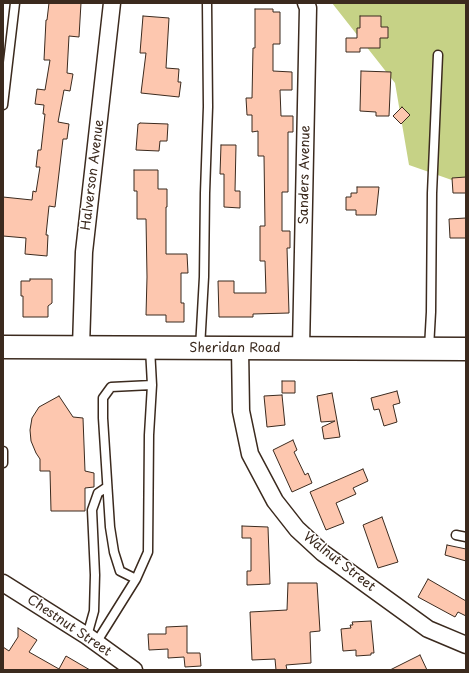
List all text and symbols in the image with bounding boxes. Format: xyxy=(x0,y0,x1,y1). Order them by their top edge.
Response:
street label: Halverson Avenue xyxy=(78,119,108,231)
street label: Sanders Avenue xyxy=(296,125,314,225)
street label: Sheridan Road xyxy=(189,340,281,356)
street label: Walnut Street xyxy=(300,529,378,595)
street label: Chestnut Street xyxy=(24,592,114,660)

